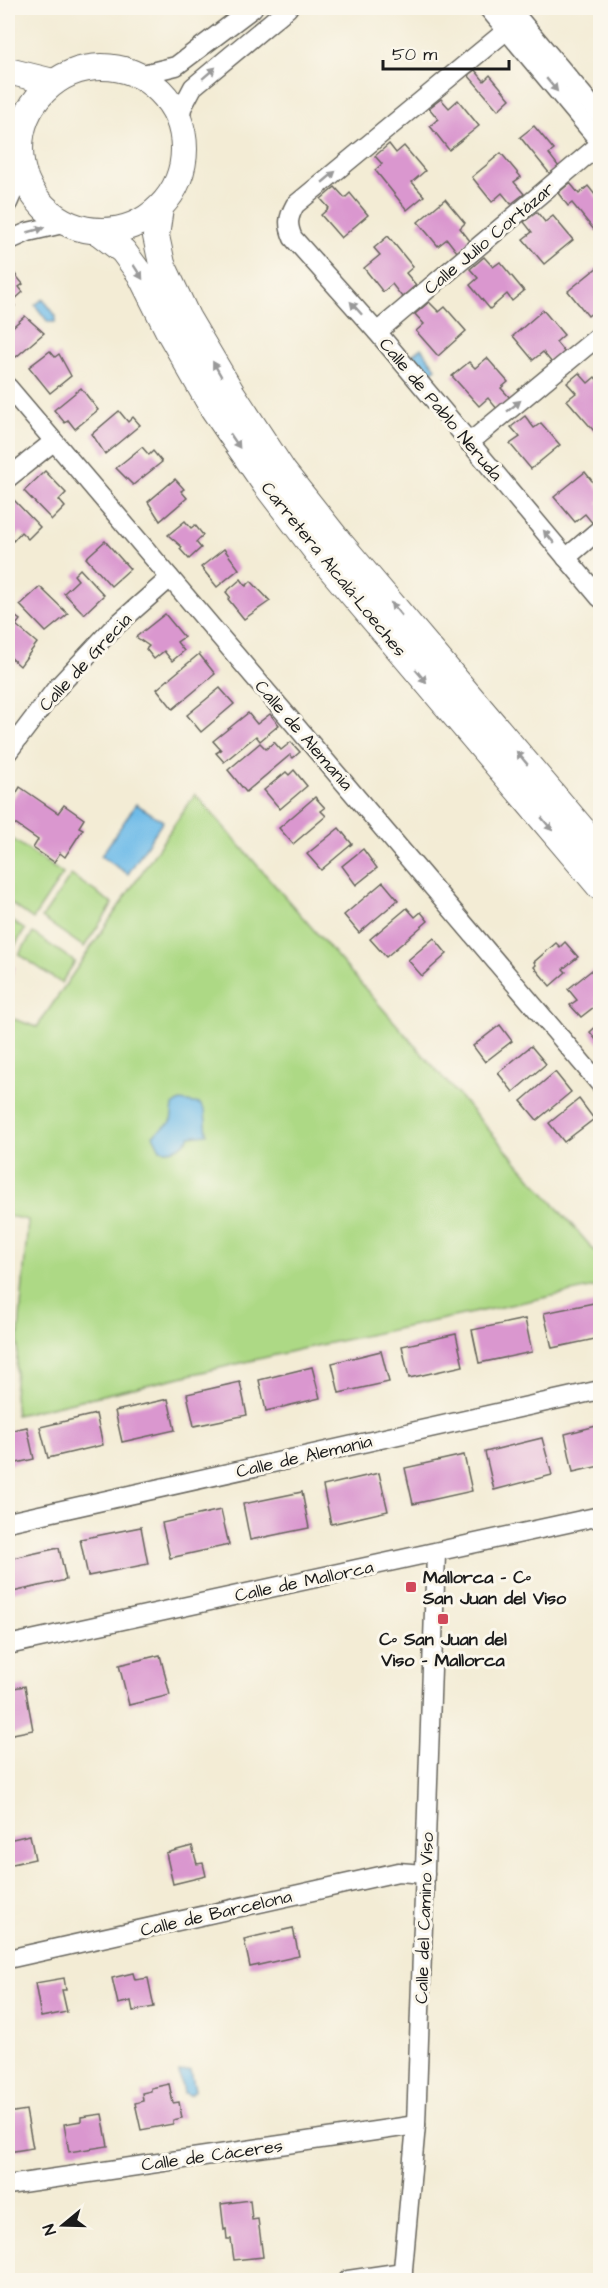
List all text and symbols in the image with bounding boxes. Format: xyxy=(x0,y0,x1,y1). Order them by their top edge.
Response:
scale bar xyxy=(383,33,509,71)
text: 50 m xyxy=(392,42,437,67)
one-way arrow xyxy=(201,67,216,80)
one-way arrow xyxy=(546,77,559,93)
one-way arrow xyxy=(321,170,337,183)
street label: Calle Julio Cortázar xyxy=(419,176,560,300)
one-way arrow xyxy=(28,225,46,234)
one-way arrow xyxy=(132,264,143,280)
one-way arrow xyxy=(350,301,363,316)
street label: Calle de Pablo Neruda xyxy=(373,332,508,486)
one-way arrow xyxy=(212,360,222,377)
one-way arrow xyxy=(506,399,522,412)
one-way arrow xyxy=(229,432,241,448)
street label: Carretera Alcalá-Loeches xyxy=(255,476,412,662)
one-way arrow xyxy=(543,530,556,545)
one-way arrow xyxy=(390,602,403,617)
street label: Calle de Grecia xyxy=(33,608,138,717)
one-way arrow xyxy=(414,668,427,683)
street label: Calle de Alemania xyxy=(249,675,359,796)
one-way arrow xyxy=(516,751,529,766)
one-way arrow xyxy=(540,816,553,831)
street label: Calle de Alemania xyxy=(234,1429,375,1484)
street label: Calle de Mallorca xyxy=(233,1555,376,1608)
place label: Mallorca - Cº San Juan del Viso xyxy=(422,1565,567,1611)
marker: Mallorca - Cº San Juan del Viso xyxy=(404,1580,418,1594)
marker: Cº San Juan del Viso - Mallorca xyxy=(436,1612,450,1626)
place label: Cº San Juan del Viso - Mallorca xyxy=(379,1627,507,1673)
street label: Calle del Camino Viso xyxy=(409,1832,440,2004)
street label: Calle de Barcelona xyxy=(138,1884,294,1943)
street label: Calle de Cáceres xyxy=(140,2133,284,2178)
north arrow xyxy=(33,2195,93,2255)
text: N xyxy=(38,2221,62,2238)

